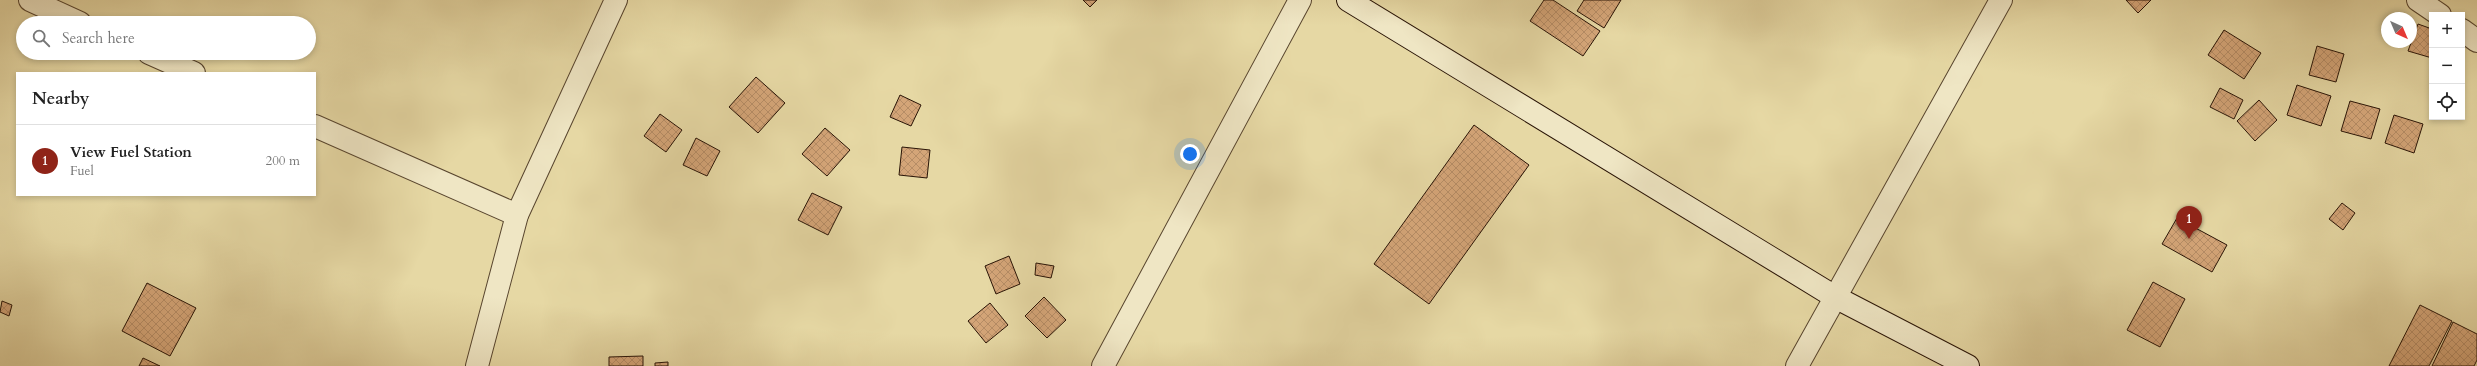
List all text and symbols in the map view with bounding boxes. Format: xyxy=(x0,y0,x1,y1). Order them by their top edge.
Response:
north arrow xyxy=(2381,12,2417,48)
map controls xyxy=(2429,12,2465,120)
button: + xyxy=(2429,12,2465,48)
search box xyxy=(16,16,316,60)
icon: search xyxy=(30,27,52,49)
text: Search here xyxy=(62,28,135,48)
button: − xyxy=(2429,48,2465,84)
button: locate xyxy=(2429,84,2465,120)
text: Nearby xyxy=(32,87,89,110)
text: View Fuel Station xyxy=(70,142,192,162)
your location xyxy=(1180,144,1200,164)
text: 1 xyxy=(42,152,48,170)
text: 200 m xyxy=(266,152,300,170)
text: Fuel xyxy=(70,162,94,180)
pin: 1 xyxy=(2176,206,2202,239)

